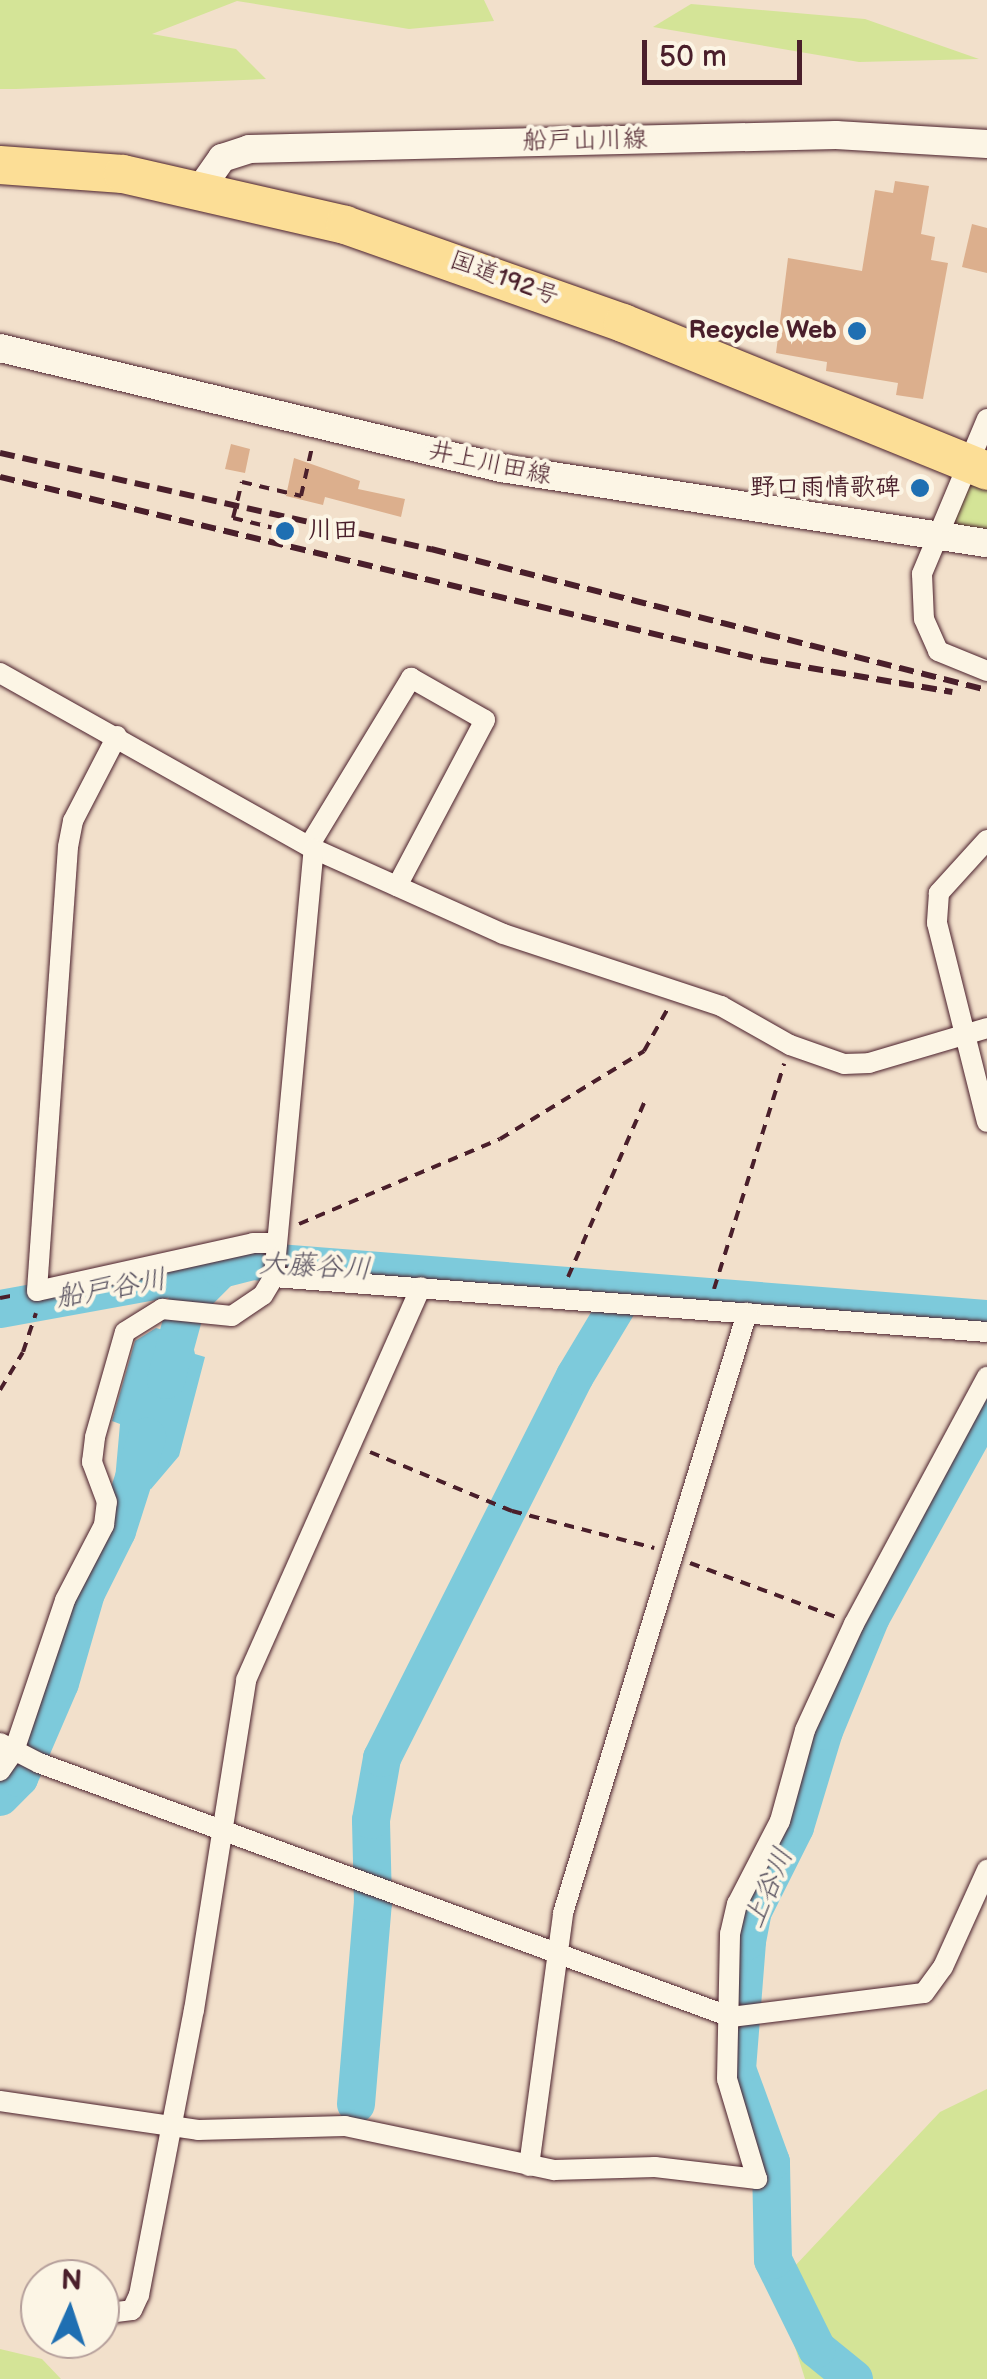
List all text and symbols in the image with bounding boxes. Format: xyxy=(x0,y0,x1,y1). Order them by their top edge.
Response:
scale bar xyxy=(647,20,807,82)
text: 50 m xyxy=(659,39,727,75)
street label: 船戸山川線 xyxy=(522,125,648,157)
street label: 国道192号 xyxy=(445,245,563,313)
place label: Recycle Web xyxy=(689,316,837,346)
marker: Recycle Web xyxy=(846,320,868,342)
street label: 井上川田線 xyxy=(426,436,554,492)
place label: 野口雨情歌碑 xyxy=(750,473,900,503)
marker: 野口雨情歌碑 xyxy=(909,477,931,499)
place label: 川田 xyxy=(308,516,358,546)
marker: 川田 xyxy=(272,518,298,544)
water label: 大藤谷川 xyxy=(258,1247,372,1287)
water label: 船戸谷川 xyxy=(53,1263,169,1315)
water label: 上谷川 xyxy=(737,1843,801,1933)
north arrow xyxy=(20,2259,120,2359)
text: N xyxy=(60,2264,83,2298)

